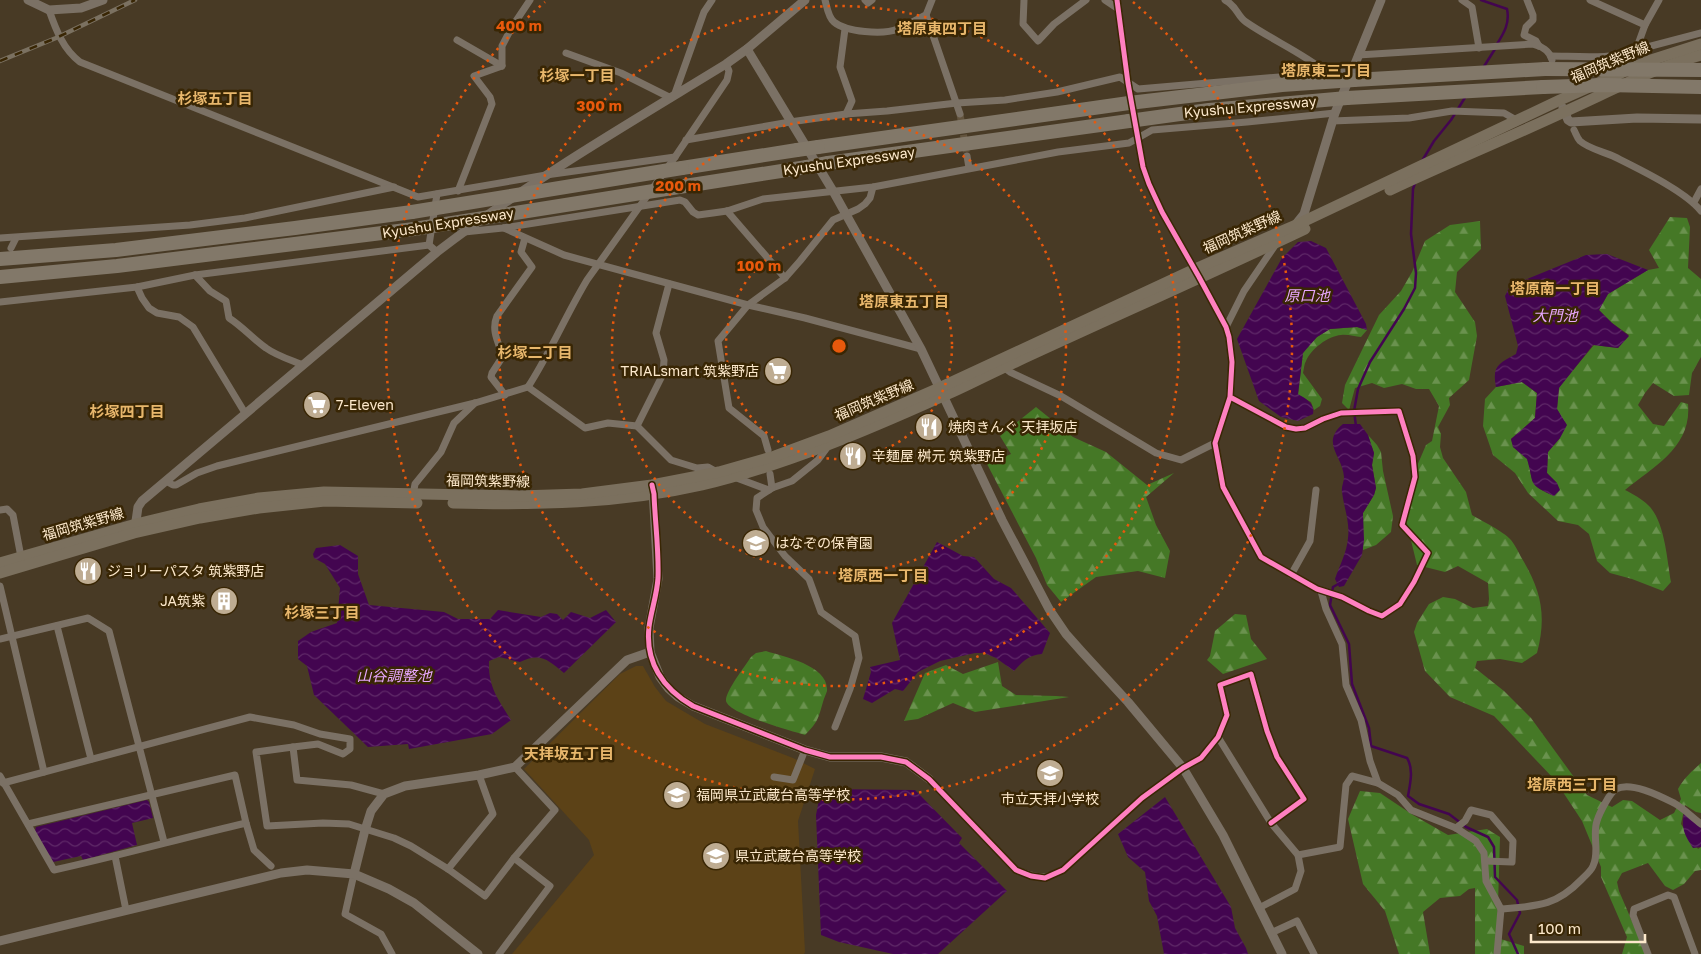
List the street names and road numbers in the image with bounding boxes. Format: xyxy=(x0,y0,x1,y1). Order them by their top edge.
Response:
street label: 福岡筑紫野線 xyxy=(1568,37,1652,86)
street label: Kyushu Expressway xyxy=(1183,92,1317,121)
street label: Kyushu Expressway xyxy=(782,143,916,178)
street label: Kyushu Expressway xyxy=(381,204,515,241)
street label: 福岡筑紫野線 xyxy=(1200,207,1284,256)
street label: 福岡筑紫野線 xyxy=(832,375,916,424)
street label: 福岡筑紫野線 xyxy=(446,471,530,490)
street label: 福岡筑紫野線 xyxy=(40,504,126,543)

